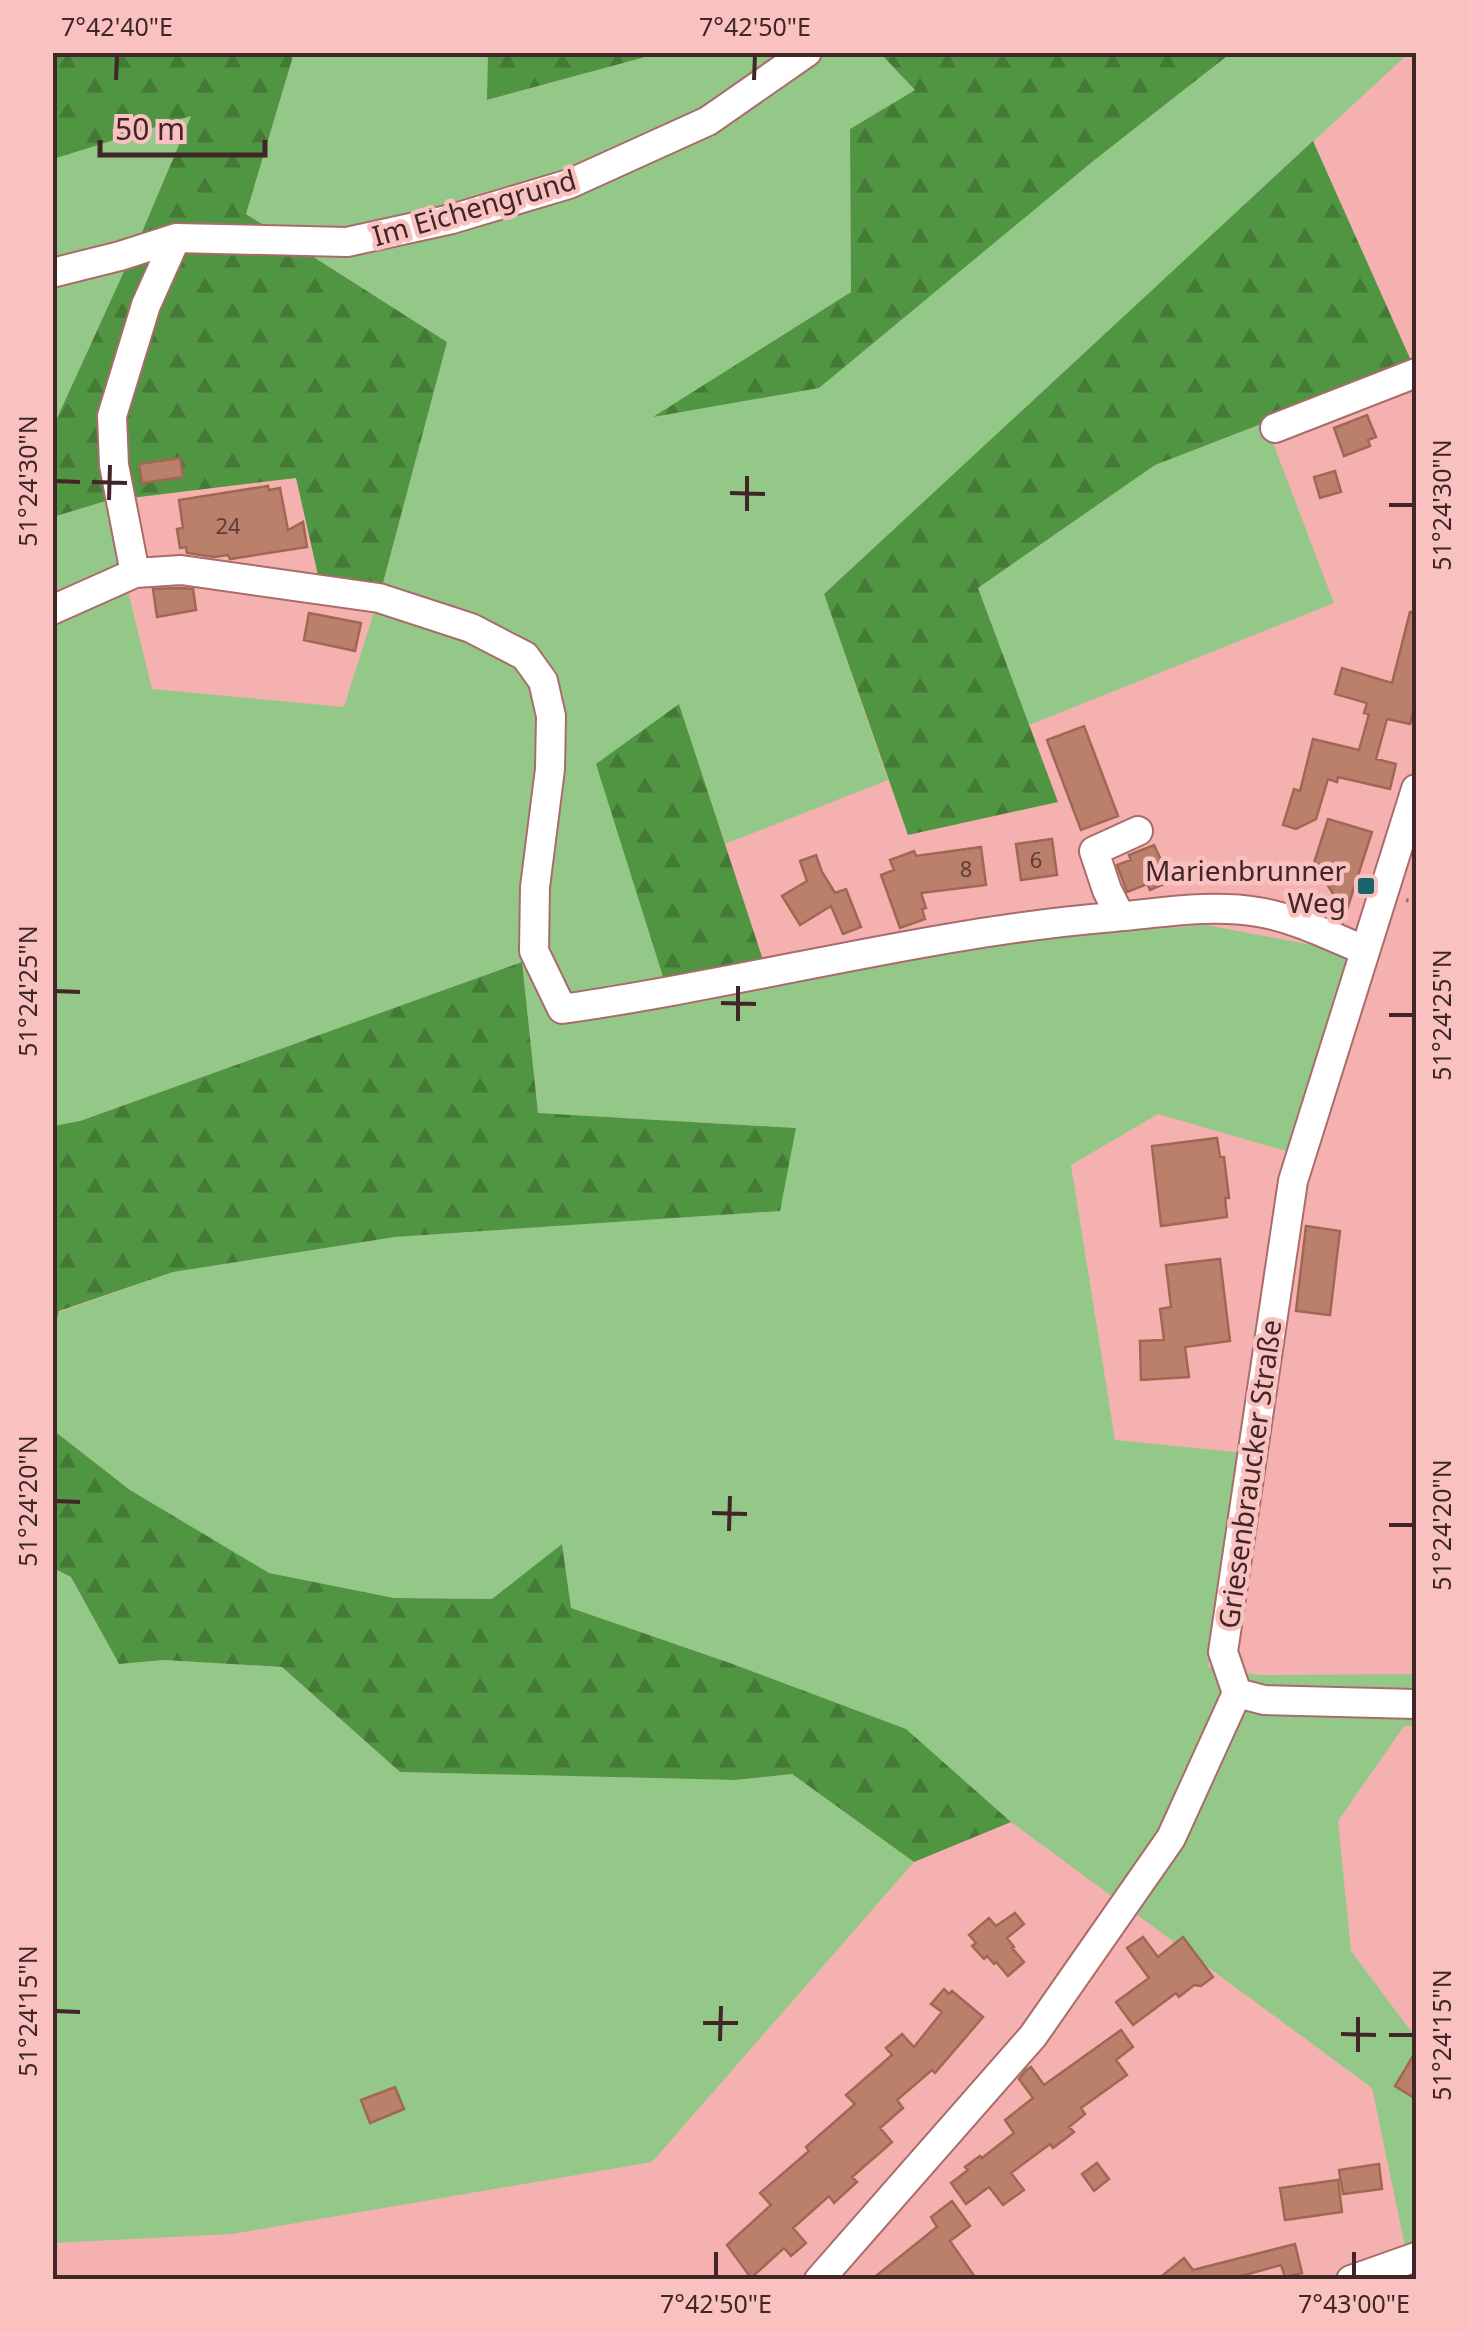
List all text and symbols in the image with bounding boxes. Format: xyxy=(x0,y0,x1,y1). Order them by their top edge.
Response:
text: 7°42'40"E xyxy=(61,9,173,43)
text: 7°42'50"E xyxy=(699,9,811,43)
scale bar xyxy=(100,95,265,157)
text: 50 m xyxy=(115,108,185,149)
street label: Im Eichengrund xyxy=(368,160,580,254)
text: 51°24'30"N xyxy=(10,415,44,547)
text: 51°24'30"N xyxy=(1424,439,1458,571)
house number: 24 xyxy=(215,510,241,540)
house number: 6 xyxy=(1030,844,1042,874)
place label: Marienbrunner Weg xyxy=(1145,851,1346,921)
house number: 8 xyxy=(960,853,972,883)
marker: Marienbrunner Weg xyxy=(1355,875,1377,897)
text: 51°24'25"N xyxy=(10,925,44,1057)
text: 51°24'25"N xyxy=(1424,949,1458,1081)
street label: Griesenbraucker Straße xyxy=(1209,1317,1289,1631)
text: 51°24'20"N xyxy=(10,1435,44,1567)
text: 51°24'20"N xyxy=(1424,1459,1458,1591)
text: 51°24'15"N xyxy=(10,1945,44,2077)
text: 51°24'15"N xyxy=(1424,1969,1458,2101)
text: 7°42'50"E xyxy=(660,2286,772,2320)
text: 7°43'00"E xyxy=(1298,2286,1410,2320)

